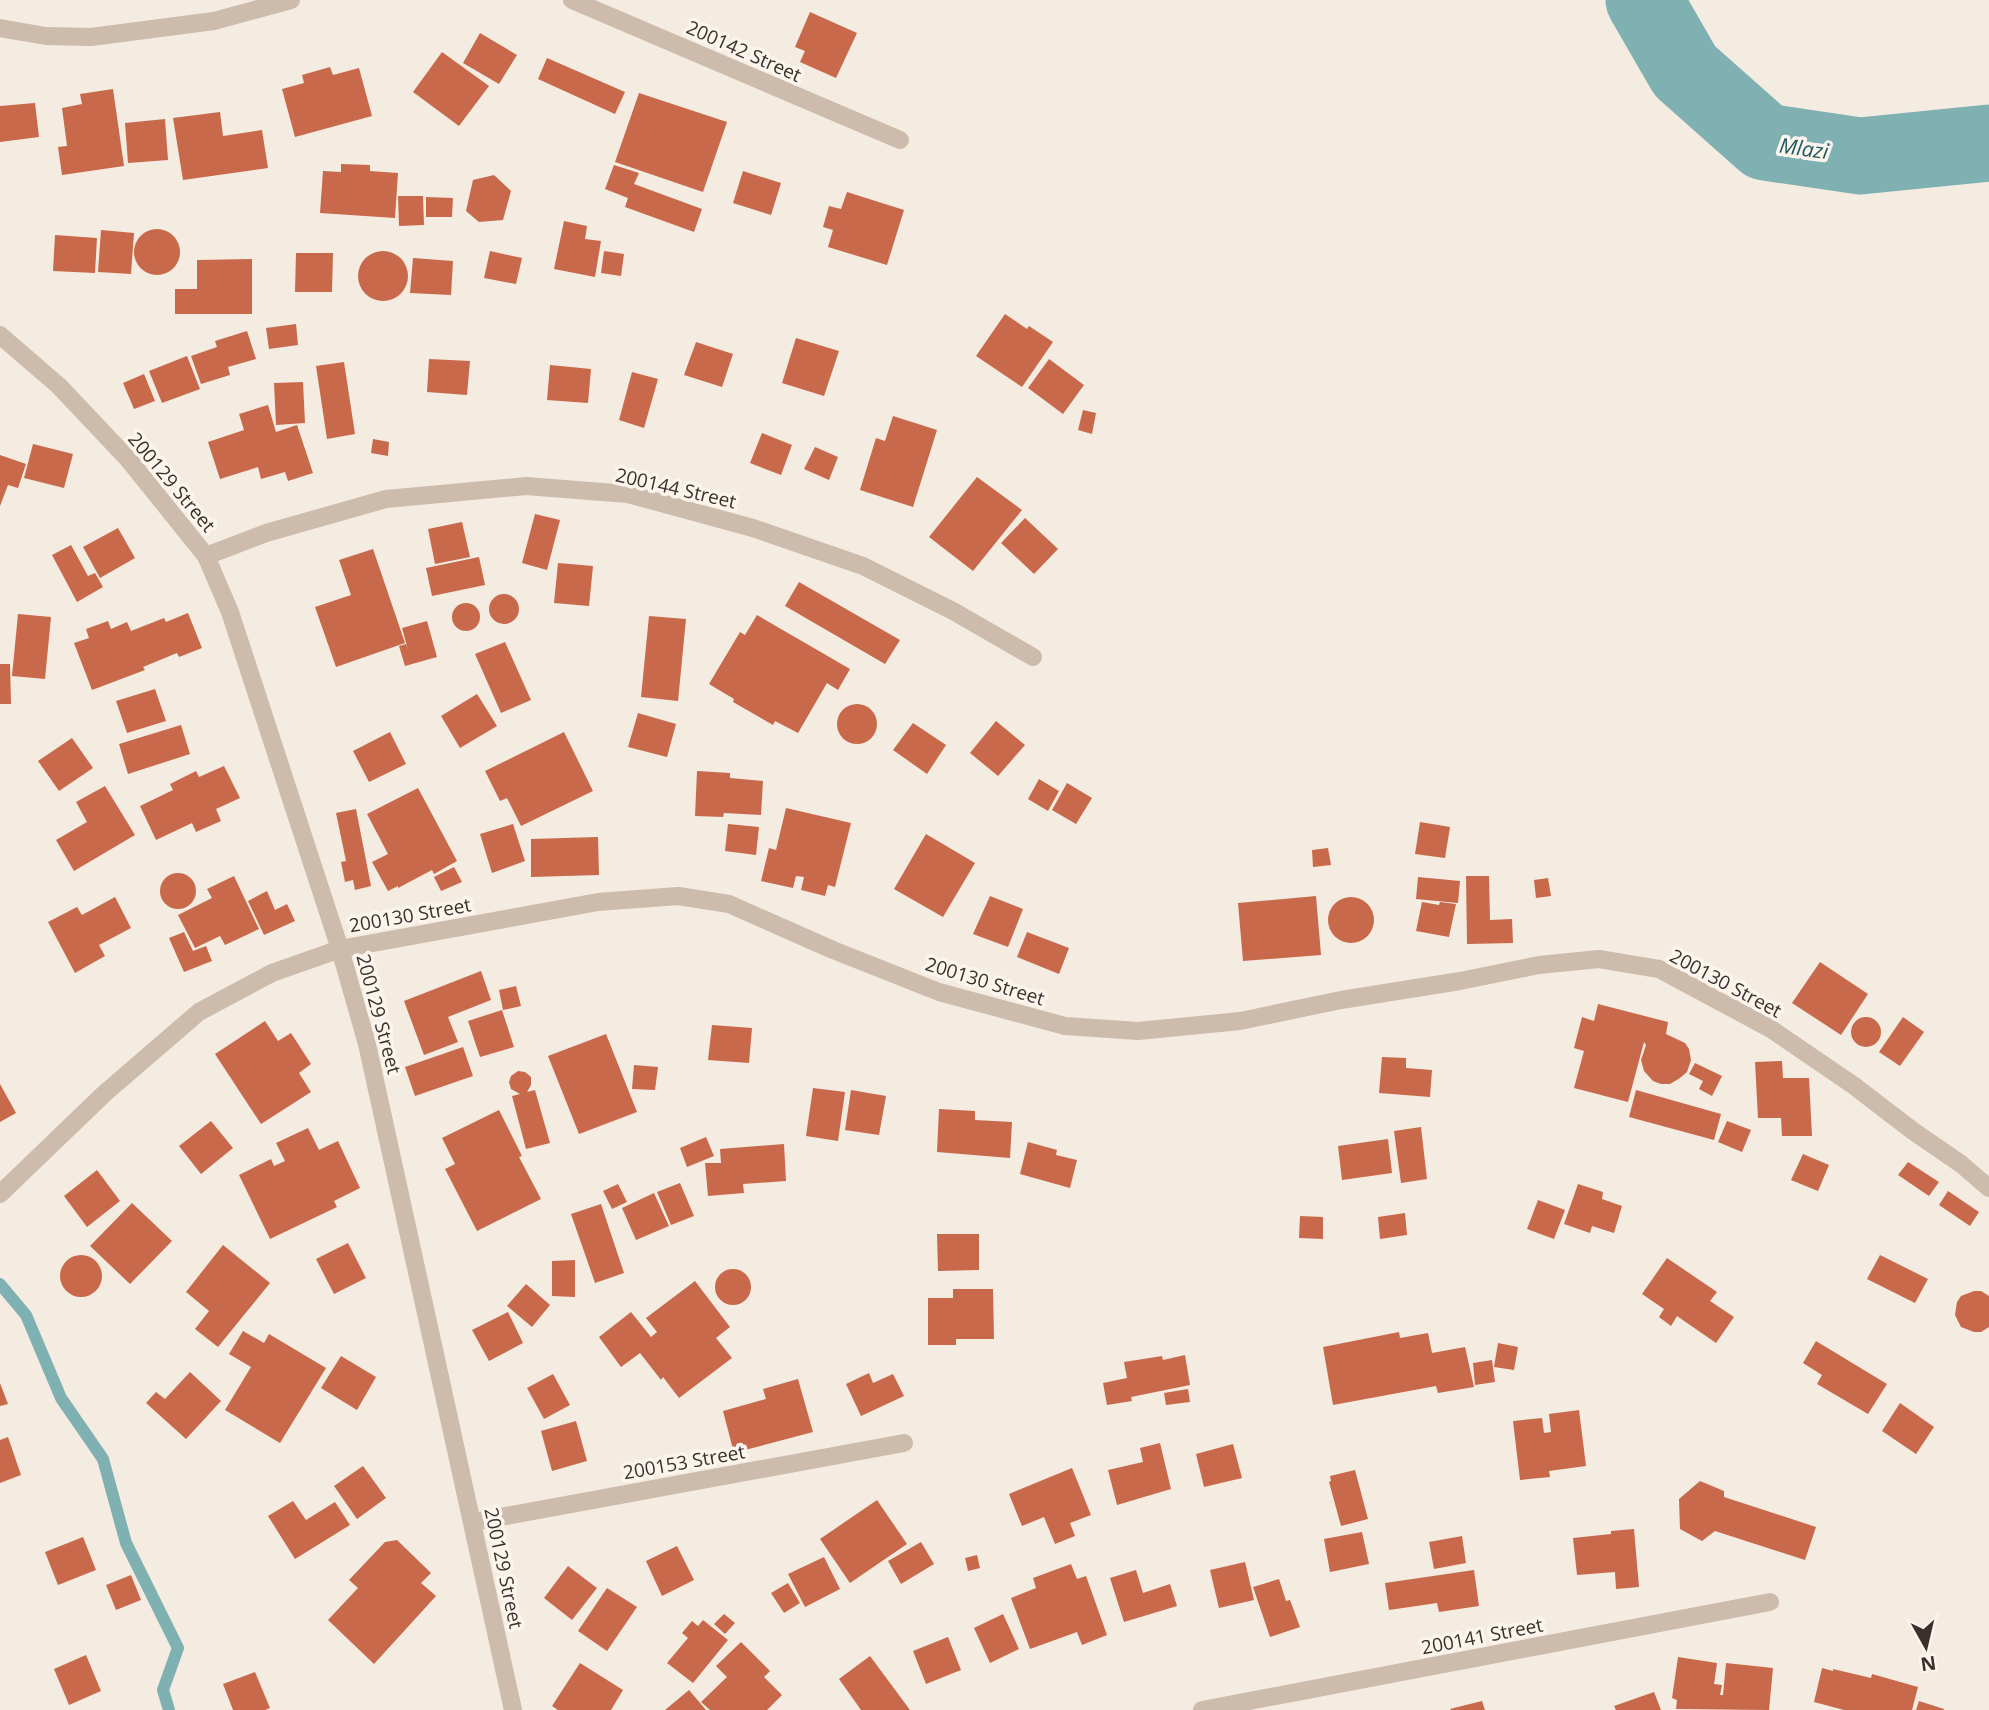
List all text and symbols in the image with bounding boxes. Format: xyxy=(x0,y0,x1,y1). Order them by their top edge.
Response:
street label: 200142 Street xyxy=(682,14,806,88)
water label: Mlazi xyxy=(1778,131,1831,165)
street label: 200129 Street xyxy=(122,426,222,538)
street label: 200144 Street xyxy=(613,461,739,515)
street label: 200130 Street xyxy=(347,891,473,938)
street label: 200130 Street xyxy=(1666,943,1787,1024)
street label: 200129 Street xyxy=(351,951,408,1077)
street label: 200130 Street xyxy=(922,951,1048,1012)
street label: 200153 Street xyxy=(621,1438,747,1485)
street label: 200129 Street xyxy=(478,1505,530,1631)
street label: 200141 Street xyxy=(1419,1611,1545,1661)
north arrow xyxy=(1891,1612,1961,1682)
text: N xyxy=(1919,1650,1938,1678)

